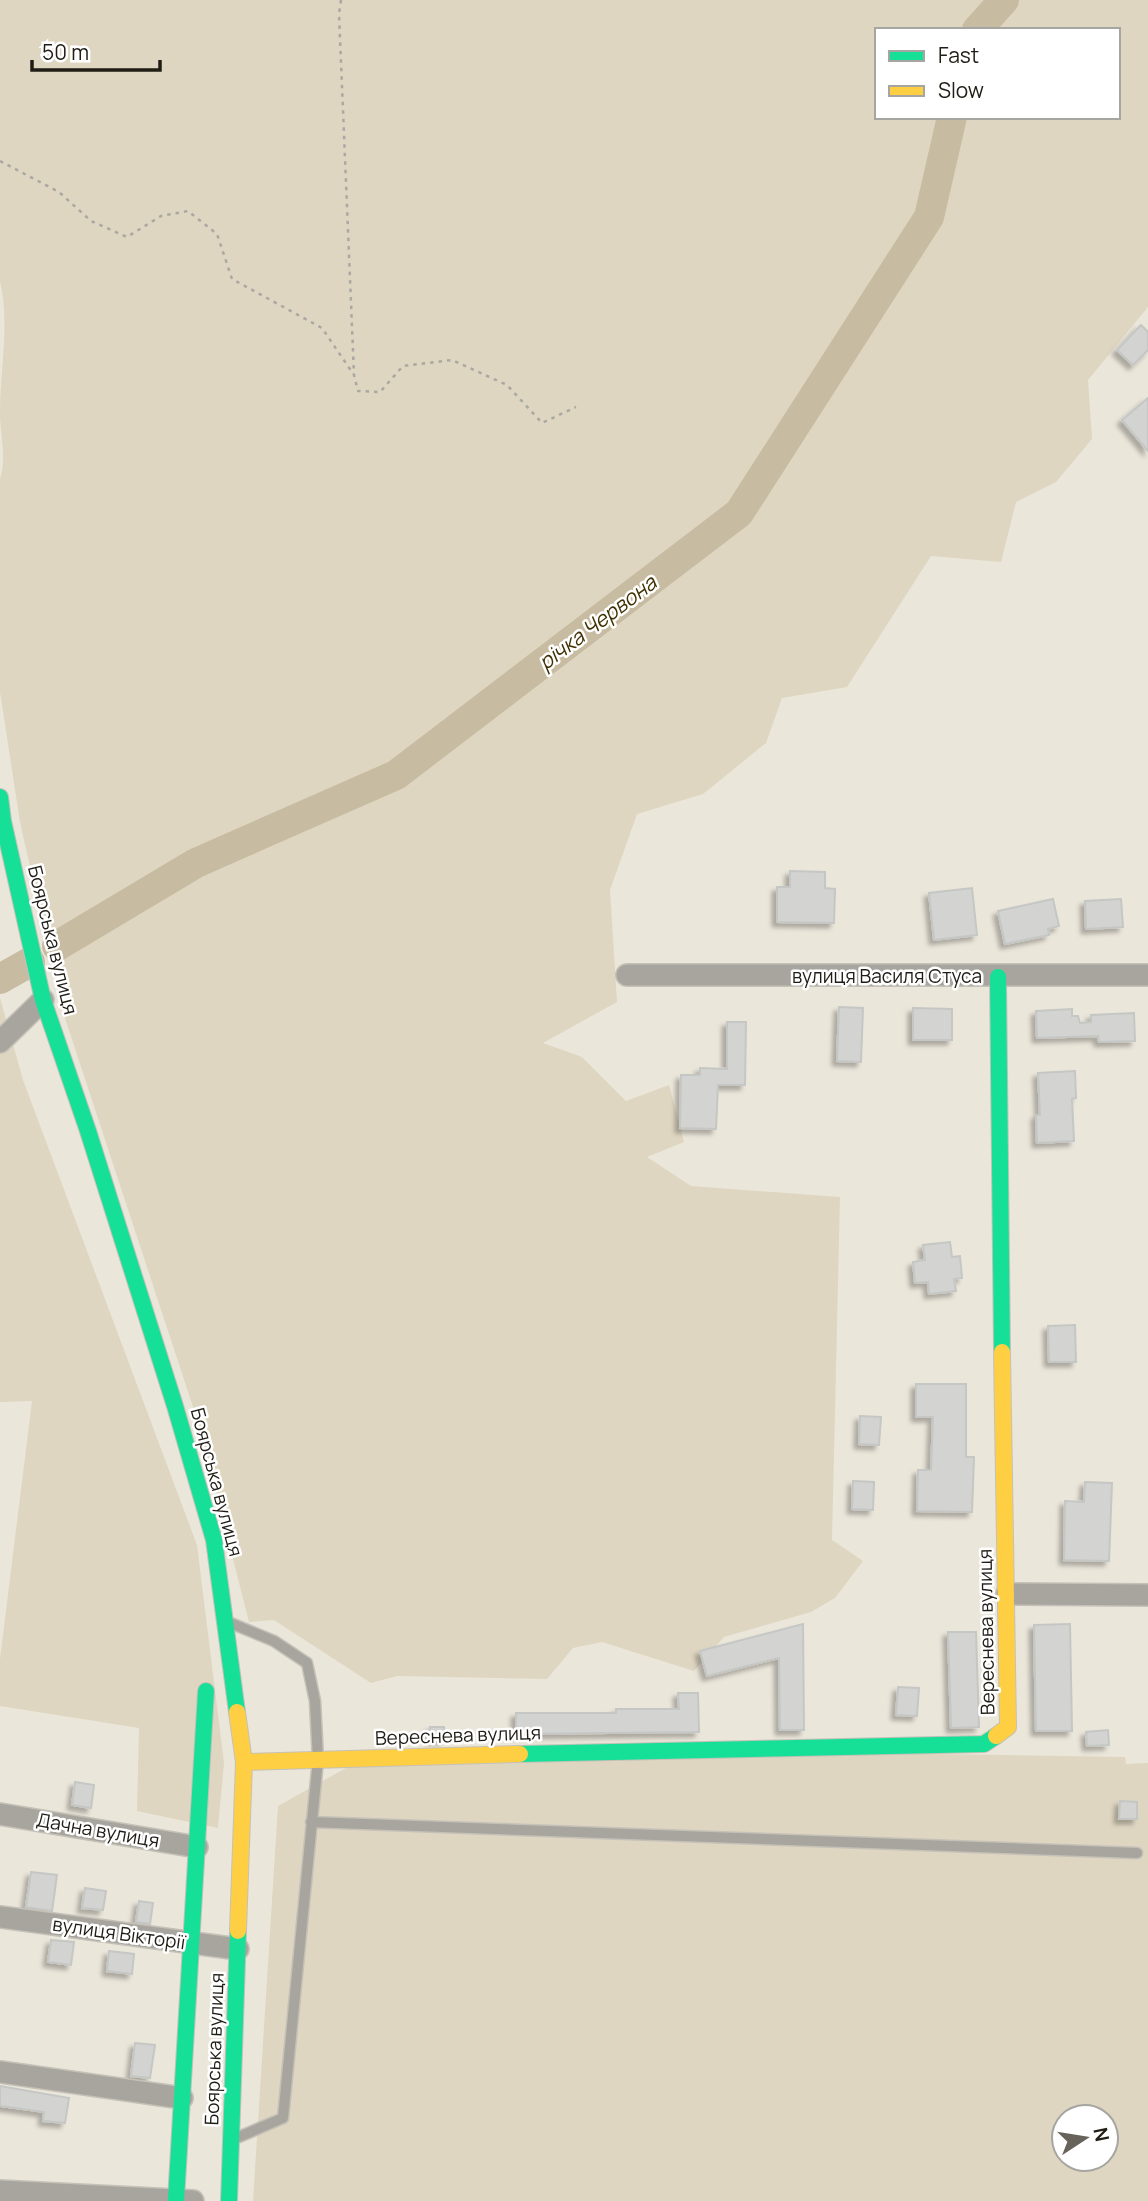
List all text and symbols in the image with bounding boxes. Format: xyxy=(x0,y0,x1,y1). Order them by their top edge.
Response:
scale bar xyxy=(32,28,159,72)
legend xyxy=(875,28,1120,119)
text: 50 m xyxy=(42,38,89,66)
text: Fast xyxy=(938,41,979,69)
text: Slow xyxy=(938,76,984,104)
water label: річка Червона xyxy=(532,568,663,676)
street label: Боярська вулиця xyxy=(22,863,84,1017)
street label: вулиця Василя Стуса xyxy=(792,963,982,989)
street label: Боярська вулиця xyxy=(185,1405,249,1559)
street label: Вереснева вулиця xyxy=(972,1549,1000,1715)
street label: Вереснева вулиця xyxy=(374,1719,542,1751)
street label: Дачна вулиця xyxy=(35,1806,161,1854)
street label: вулиця Вікторії xyxy=(51,1911,188,1955)
street label: Боярська вулиця xyxy=(198,1972,230,2126)
north arrow xyxy=(1050,2103,1120,2173)
text: N xyxy=(1087,2125,1116,2144)

